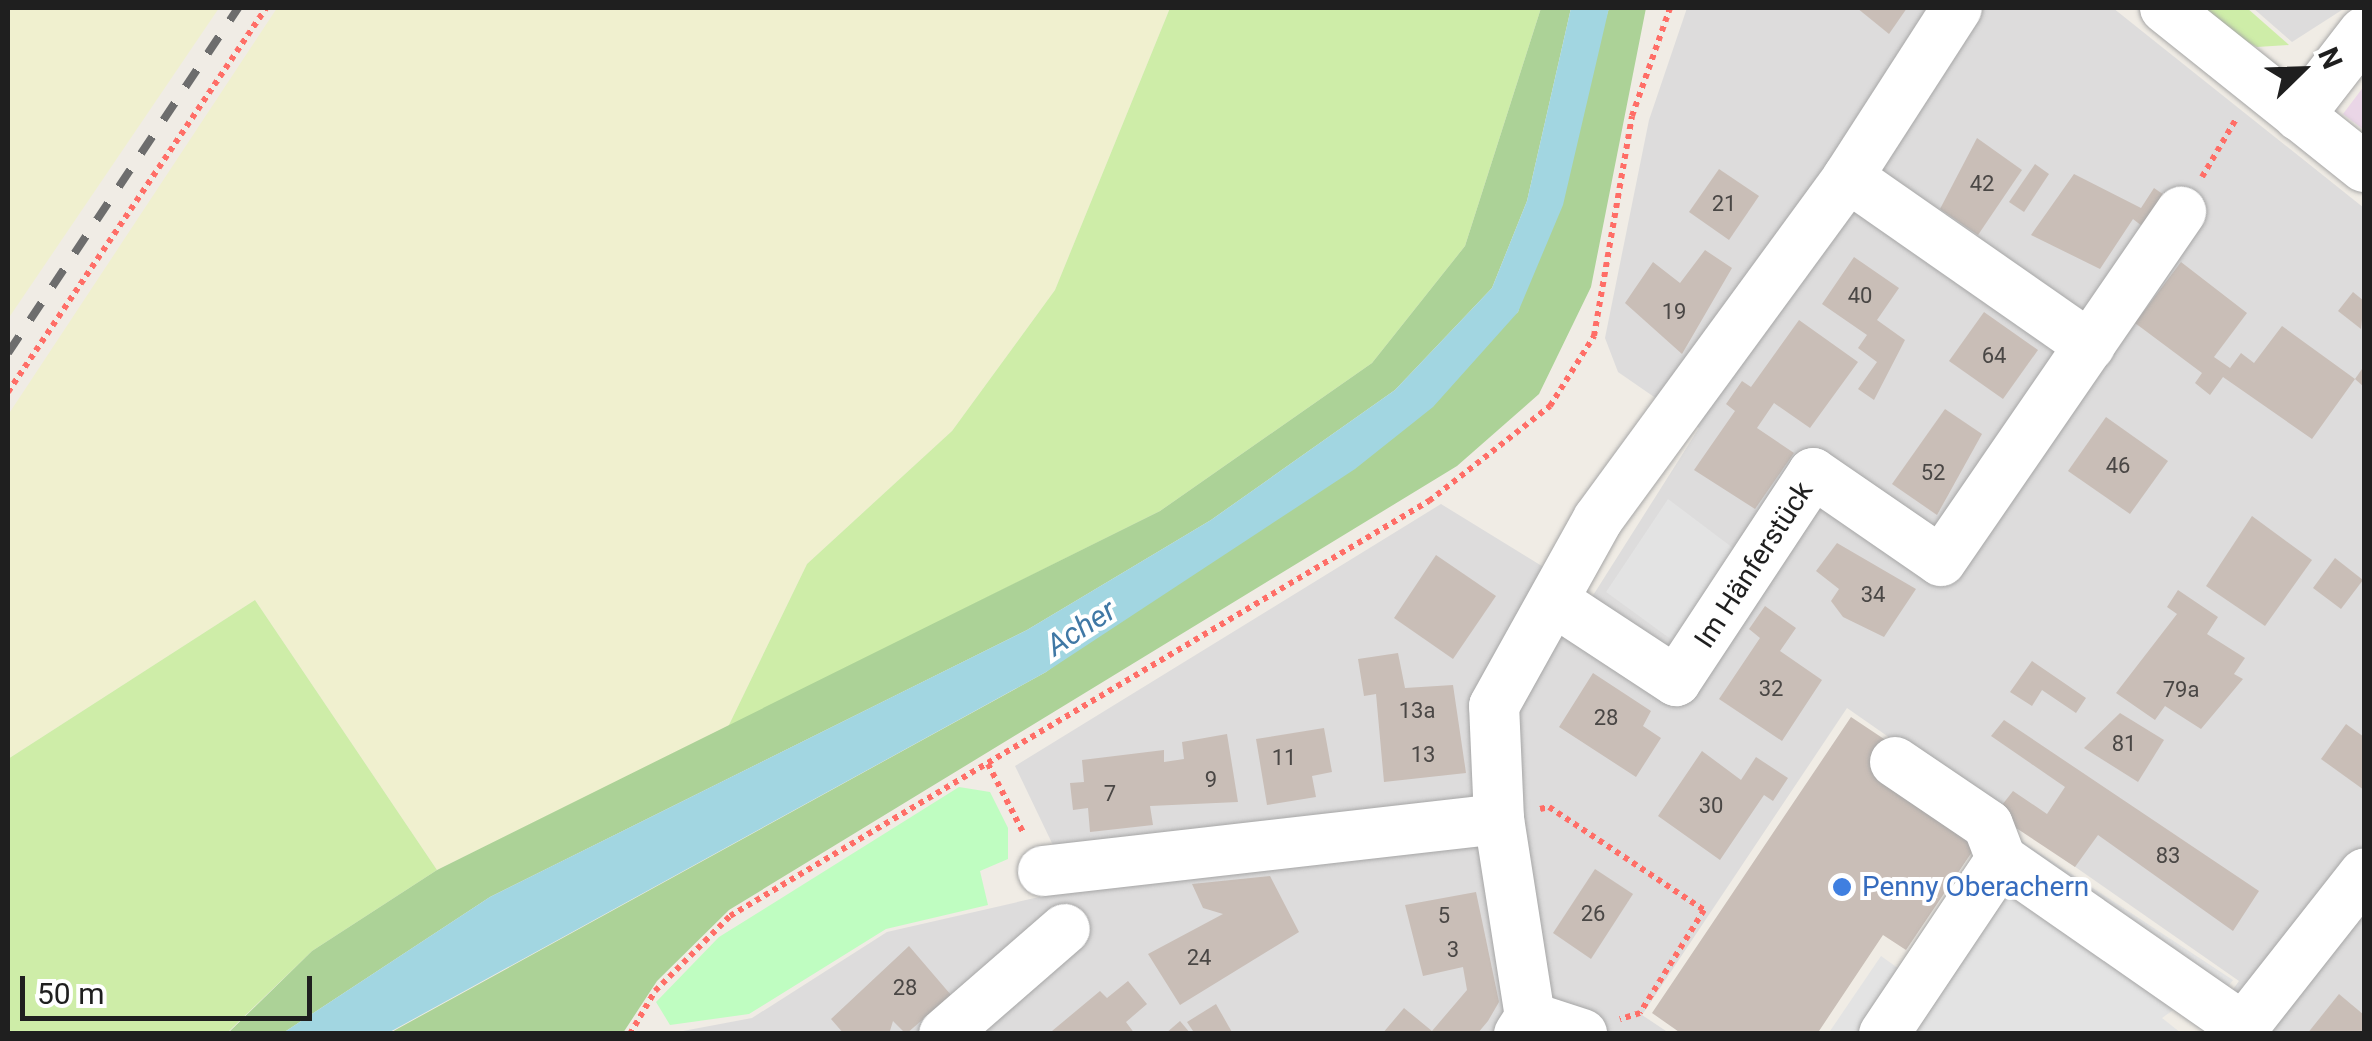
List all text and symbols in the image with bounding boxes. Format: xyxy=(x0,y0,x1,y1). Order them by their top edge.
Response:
north arrow xyxy=(2252,20,2352,120)
text: N xyxy=(2311,43,2349,74)
house number: 42 xyxy=(1970,171,1994,197)
house number: 21 xyxy=(1712,191,1736,217)
house number: 40 xyxy=(1848,283,1872,309)
house number: 19 xyxy=(1662,299,1686,325)
house number: 64 xyxy=(1982,343,2006,369)
house number: 46 xyxy=(2106,453,2130,479)
house number: 52 xyxy=(1921,460,1945,486)
street label: Im Hänferstück xyxy=(1688,476,1820,654)
house number: 34 xyxy=(1861,582,1885,608)
water label: Acher xyxy=(1040,592,1122,664)
house number: 32 xyxy=(1759,676,1783,702)
house number: 79a xyxy=(2163,677,2199,703)
house number: 13a xyxy=(1399,698,1435,724)
house number: 28 xyxy=(1594,705,1618,731)
house number: 81 xyxy=(2112,731,2136,757)
house number: 13 xyxy=(1411,742,1435,768)
house number: 11 xyxy=(1272,745,1296,771)
house number: 9 xyxy=(1205,767,1217,793)
house number: 7 xyxy=(1104,781,1116,807)
house number: 30 xyxy=(1699,793,1723,819)
house number: 83 xyxy=(2156,843,2180,869)
place label: Penny Oberachern xyxy=(1862,870,2089,904)
marker: Penny Oberachern xyxy=(1831,876,1853,898)
house number: 26 xyxy=(1581,901,1605,927)
house number: 5 xyxy=(1438,903,1450,929)
house number: 3 xyxy=(1447,937,1459,963)
house number: 24 xyxy=(1187,945,1211,971)
scale bar xyxy=(25,956,318,1018)
house number: 28 xyxy=(893,975,917,1001)
text: 50 m xyxy=(37,976,104,1011)

